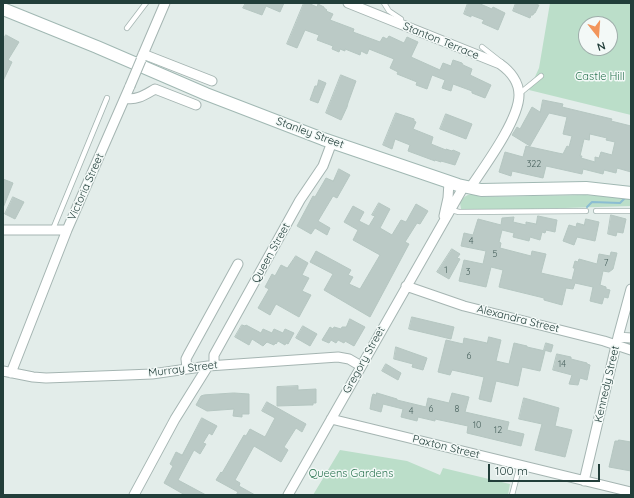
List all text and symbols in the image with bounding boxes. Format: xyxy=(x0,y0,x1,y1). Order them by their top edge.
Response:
north arrow xyxy=(578,16,618,56)
street label: Stanton Terrace xyxy=(401,20,481,62)
text: N xyxy=(595,39,607,54)
park label: Castle Hill xyxy=(575,70,625,84)
street label: Stanley Street xyxy=(274,115,346,151)
street label: Victoria Street xyxy=(65,151,107,223)
house number: 322 xyxy=(527,159,541,169)
street label: Queen Street xyxy=(249,221,293,285)
house number: 4 xyxy=(469,236,473,246)
house number: 5 xyxy=(493,249,497,259)
house number: 7 xyxy=(604,258,608,268)
house number: 1 xyxy=(444,265,448,275)
house number: 3 xyxy=(466,267,470,277)
street label: Alexandra Street xyxy=(475,302,561,336)
street label: Gregory Street xyxy=(340,324,388,396)
street label: Kennedy Street xyxy=(592,344,622,424)
house number: 6 xyxy=(467,351,471,361)
street label: Murray Street xyxy=(148,358,218,380)
house number: 14 xyxy=(558,359,566,369)
house number: 6 xyxy=(429,404,433,414)
house number: 8 xyxy=(455,404,459,414)
house number: 4 xyxy=(409,406,413,416)
house number: 10 xyxy=(473,420,481,430)
house number: 12 xyxy=(494,425,502,435)
street label: Paxton Street xyxy=(411,432,481,462)
scale bar xyxy=(490,456,602,482)
text: 100 m xyxy=(495,463,528,478)
park label: Queens Gardens xyxy=(309,467,393,481)

